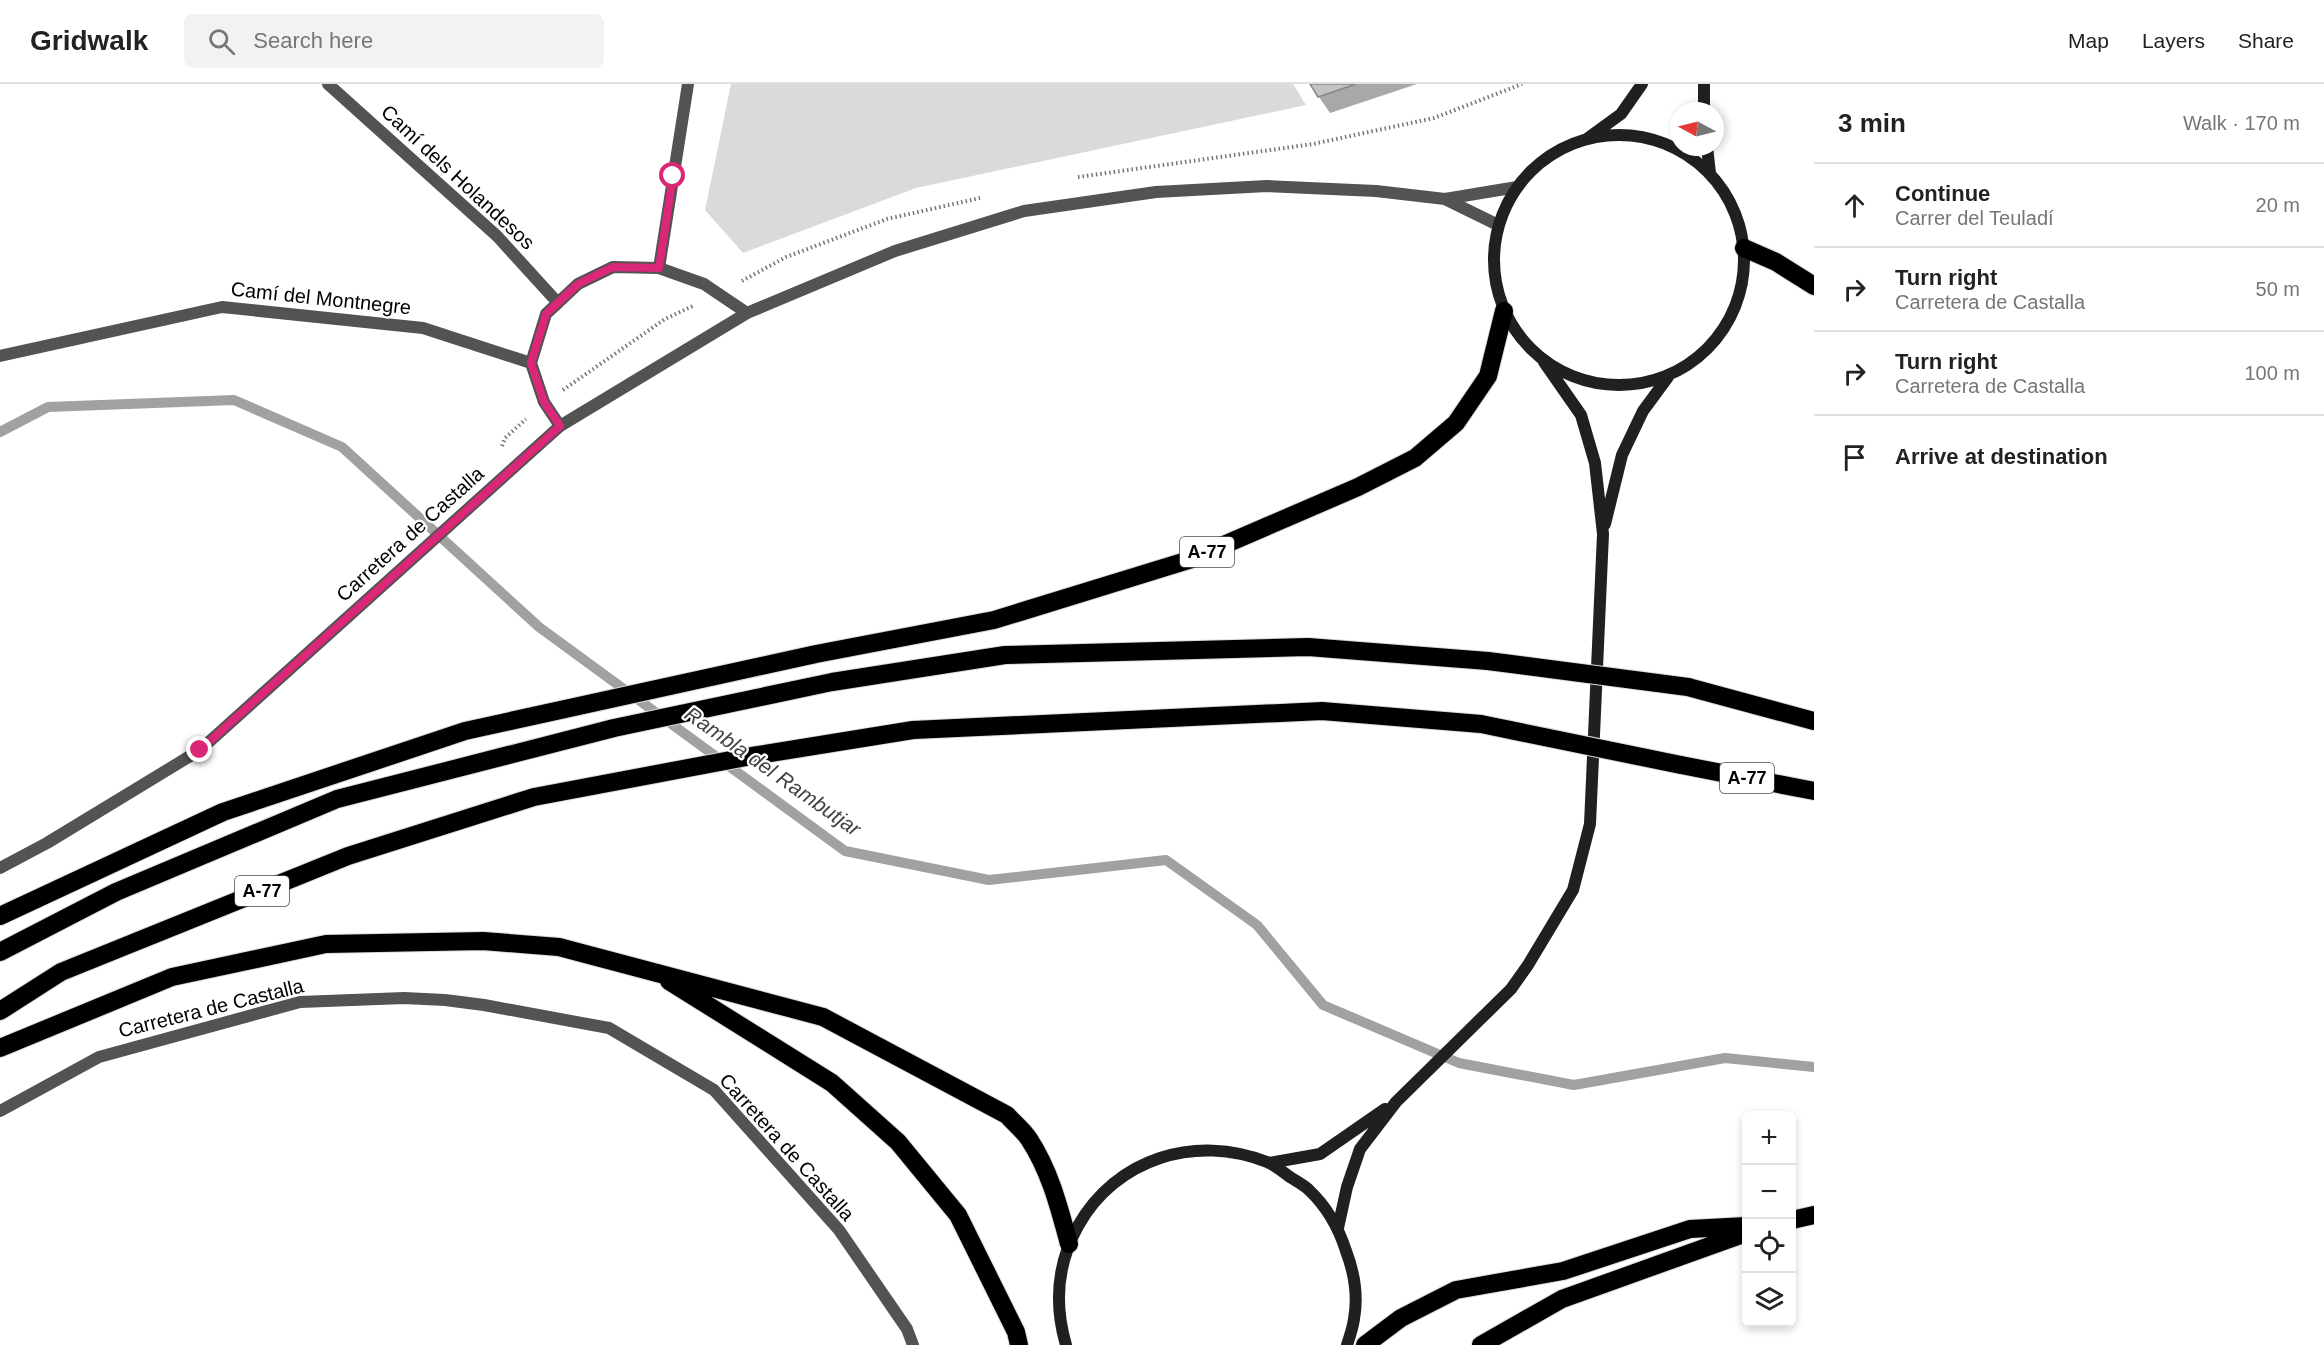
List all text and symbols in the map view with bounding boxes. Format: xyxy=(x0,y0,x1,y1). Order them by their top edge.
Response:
search box xyxy=(184,14,604,68)
text: Gridwalk xyxy=(30,25,148,56)
icon: search xyxy=(205,25,238,58)
text: Search here xyxy=(253,28,373,53)
text: Map xyxy=(2068,29,2109,52)
text: Layers xyxy=(2142,29,2205,52)
text: Share xyxy=(2238,29,2294,52)
street label: Camí dels Holandesos xyxy=(377,100,539,254)
north arrow xyxy=(1670,102,1724,156)
text: 3 min xyxy=(1838,108,1906,138)
text: Walk · 170 m xyxy=(2183,112,2300,134)
route start xyxy=(659,162,685,188)
text: Continue xyxy=(1895,181,1990,206)
icon: ahead xyxy=(1838,189,1871,222)
text: 20 m xyxy=(2256,194,2300,216)
text: Carrer del Teuladí xyxy=(1895,207,2054,229)
text: Turn right xyxy=(1895,265,1997,290)
icon: right xyxy=(1838,273,1871,306)
street label: Camí del Montnegre xyxy=(230,278,412,318)
text: 50 m xyxy=(2256,278,2300,300)
text: Carretera de Castalla xyxy=(1895,291,2085,313)
text: Turn right xyxy=(1895,349,1997,374)
icon: right xyxy=(1838,357,1871,390)
text: 100 m xyxy=(2244,362,2300,384)
text: Carretera de Castalla xyxy=(1895,375,2085,397)
icon: arrive xyxy=(1838,441,1871,474)
text: Arrive at destination xyxy=(1895,444,2108,469)
street label: Carretera de Castalla xyxy=(332,462,489,606)
road number: A-77 xyxy=(1180,537,1234,567)
water label: Rambla del Rambutjar xyxy=(681,702,866,841)
route end xyxy=(186,736,212,762)
road number: A-77 xyxy=(1720,763,1774,793)
road number: A-77 xyxy=(235,876,289,906)
street label: Carretera de Castalla xyxy=(116,974,307,1042)
street label: Carretera de Castalla xyxy=(715,1069,859,1226)
map controls xyxy=(1742,1111,1796,1327)
button: + xyxy=(1742,1111,1796,1165)
button: − xyxy=(1742,1165,1796,1219)
button: locate xyxy=(1742,1219,1796,1273)
button: layers xyxy=(1742,1273,1796,1327)

